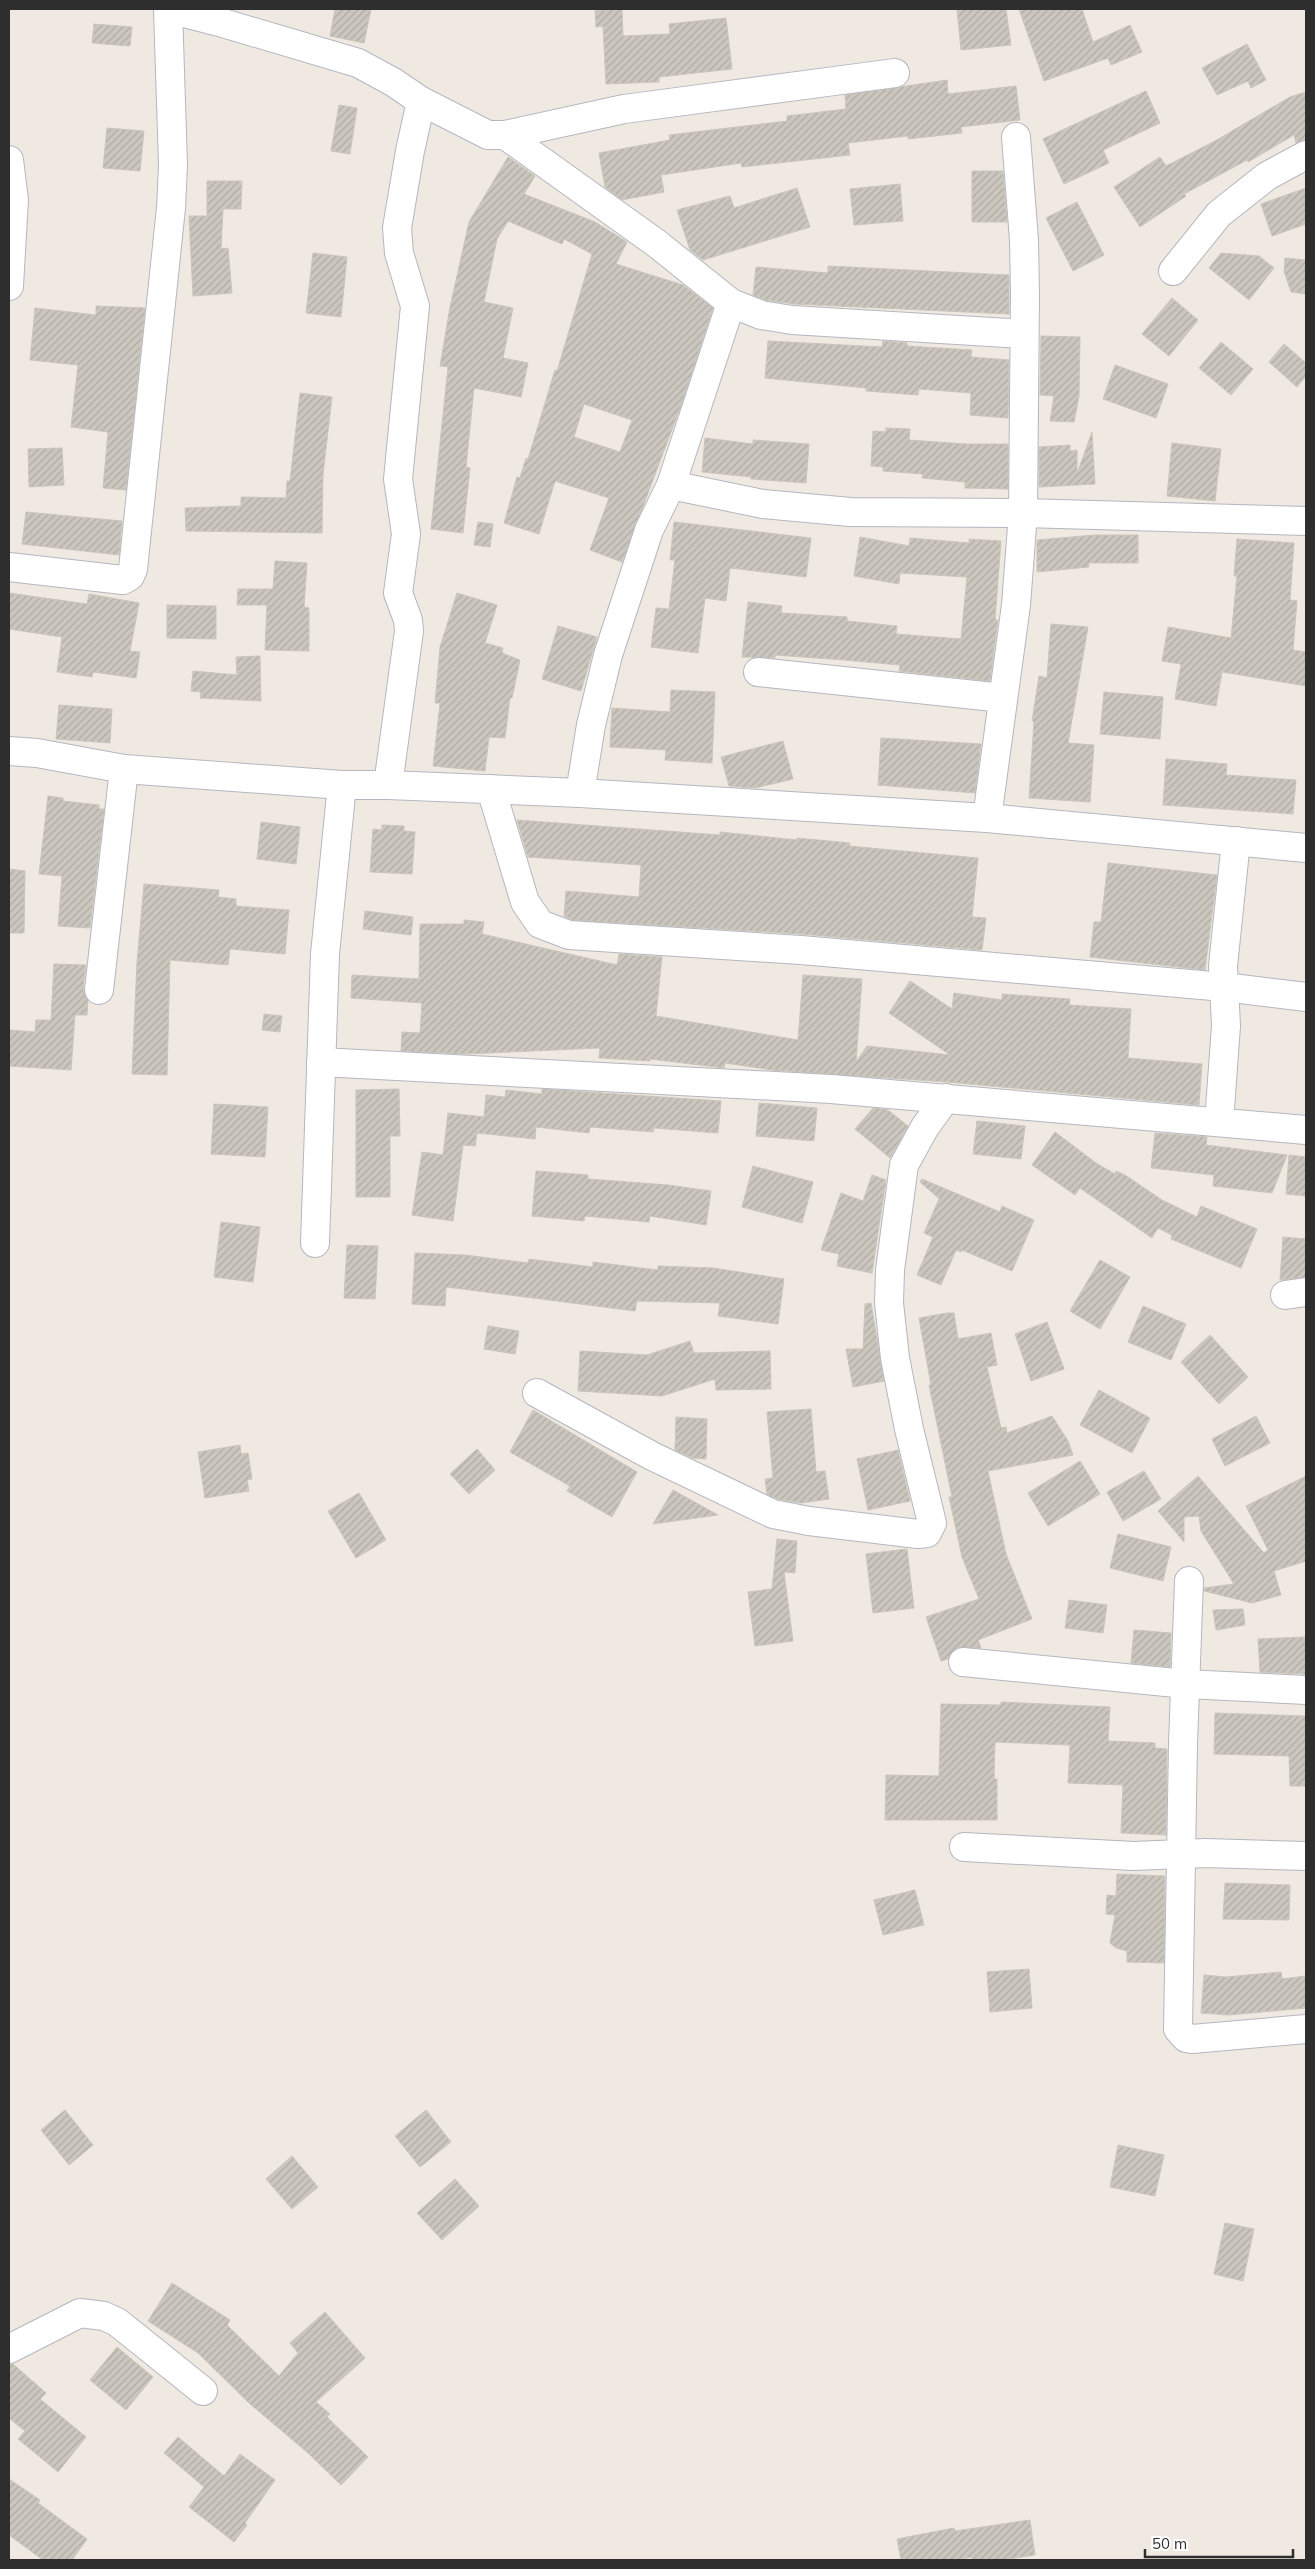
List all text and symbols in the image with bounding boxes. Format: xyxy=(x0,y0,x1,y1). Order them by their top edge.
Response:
scale bar xyxy=(1145,2526,1292,2558)
text: 50 m xyxy=(1152,2534,1187,2553)

